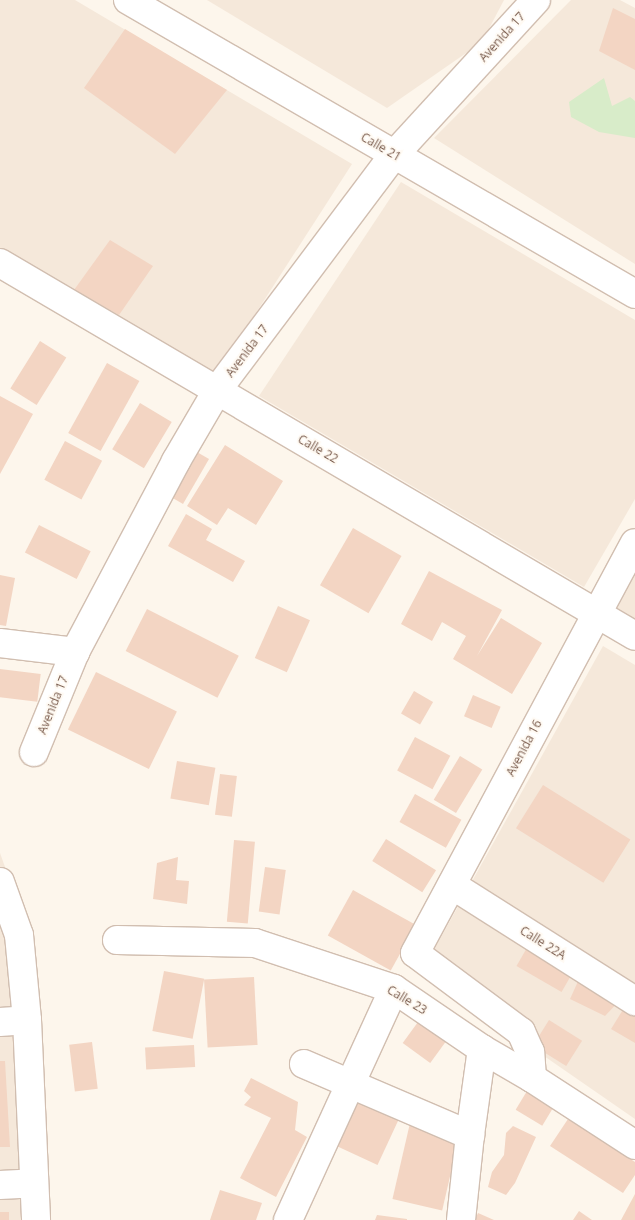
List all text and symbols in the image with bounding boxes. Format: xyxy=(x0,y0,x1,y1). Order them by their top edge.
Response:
street label: Avenida 17 xyxy=(476,9,528,65)
street label: Calle 21 xyxy=(358,130,404,164)
street label: Avenida 17 xyxy=(223,322,271,380)
street label: Calle 22 xyxy=(295,432,341,466)
street label: Avenida 17 xyxy=(35,674,71,736)
street label: Avenida 16 xyxy=(503,717,545,779)
street label: Calle 22A xyxy=(517,923,569,963)
street label: Calle 23 xyxy=(384,983,430,1017)

